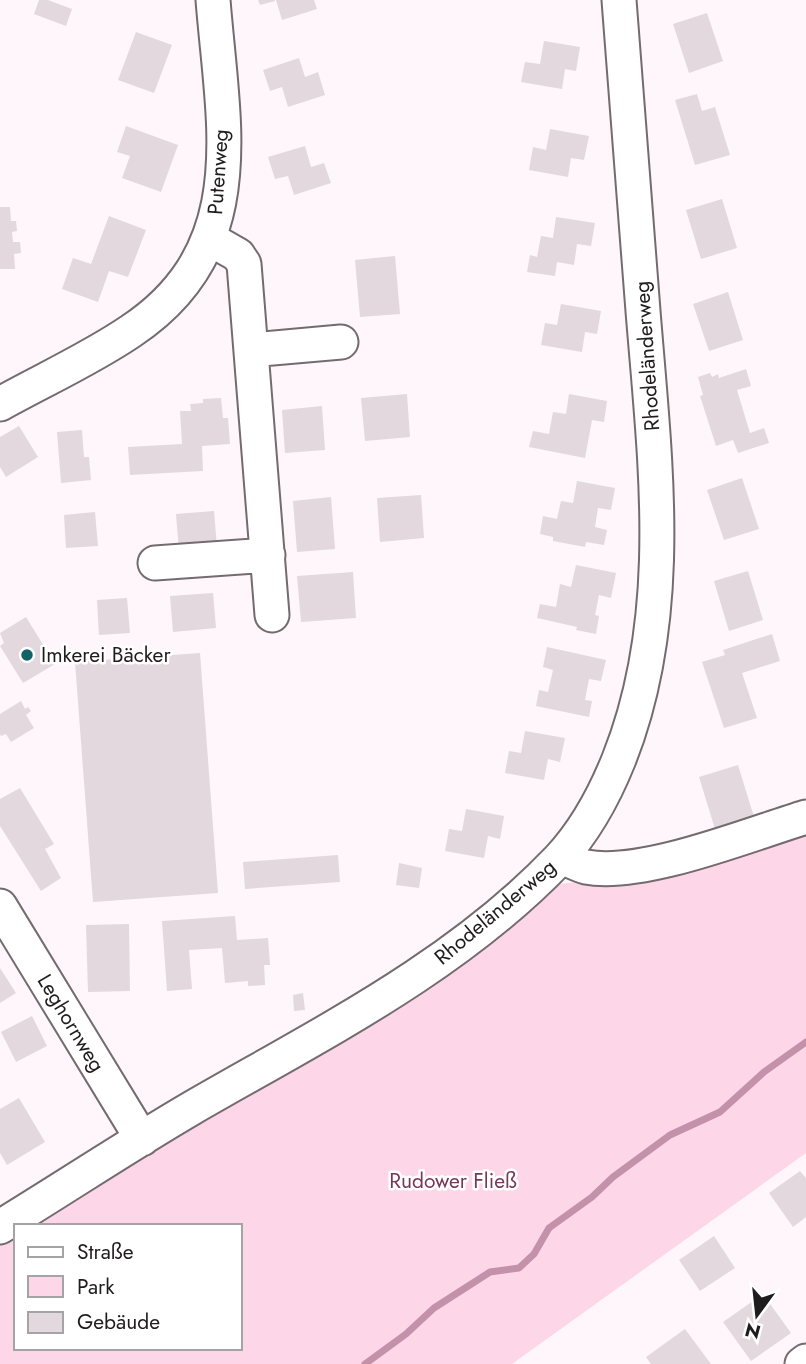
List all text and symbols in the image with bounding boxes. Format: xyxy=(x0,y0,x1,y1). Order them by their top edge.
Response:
street label: Putenweg xyxy=(200,128,236,216)
street label: Rhodeländerweg xyxy=(627,280,667,432)
place label: Imkerei Bäcker xyxy=(41,640,171,670)
marker: Imkerei Bäcker xyxy=(19,647,35,663)
street label: Rhodeländerweg xyxy=(428,852,562,972)
street label: Leghornweg xyxy=(30,968,112,1078)
park label: Rudower Fließ xyxy=(389,1166,517,1196)
legend xyxy=(14,1224,242,1350)
text: Straße xyxy=(77,1237,134,1267)
text: Park xyxy=(77,1272,115,1302)
north arrow xyxy=(722,1280,792,1350)
text: Gebäude xyxy=(77,1307,160,1337)
text: N xyxy=(742,1316,764,1346)

